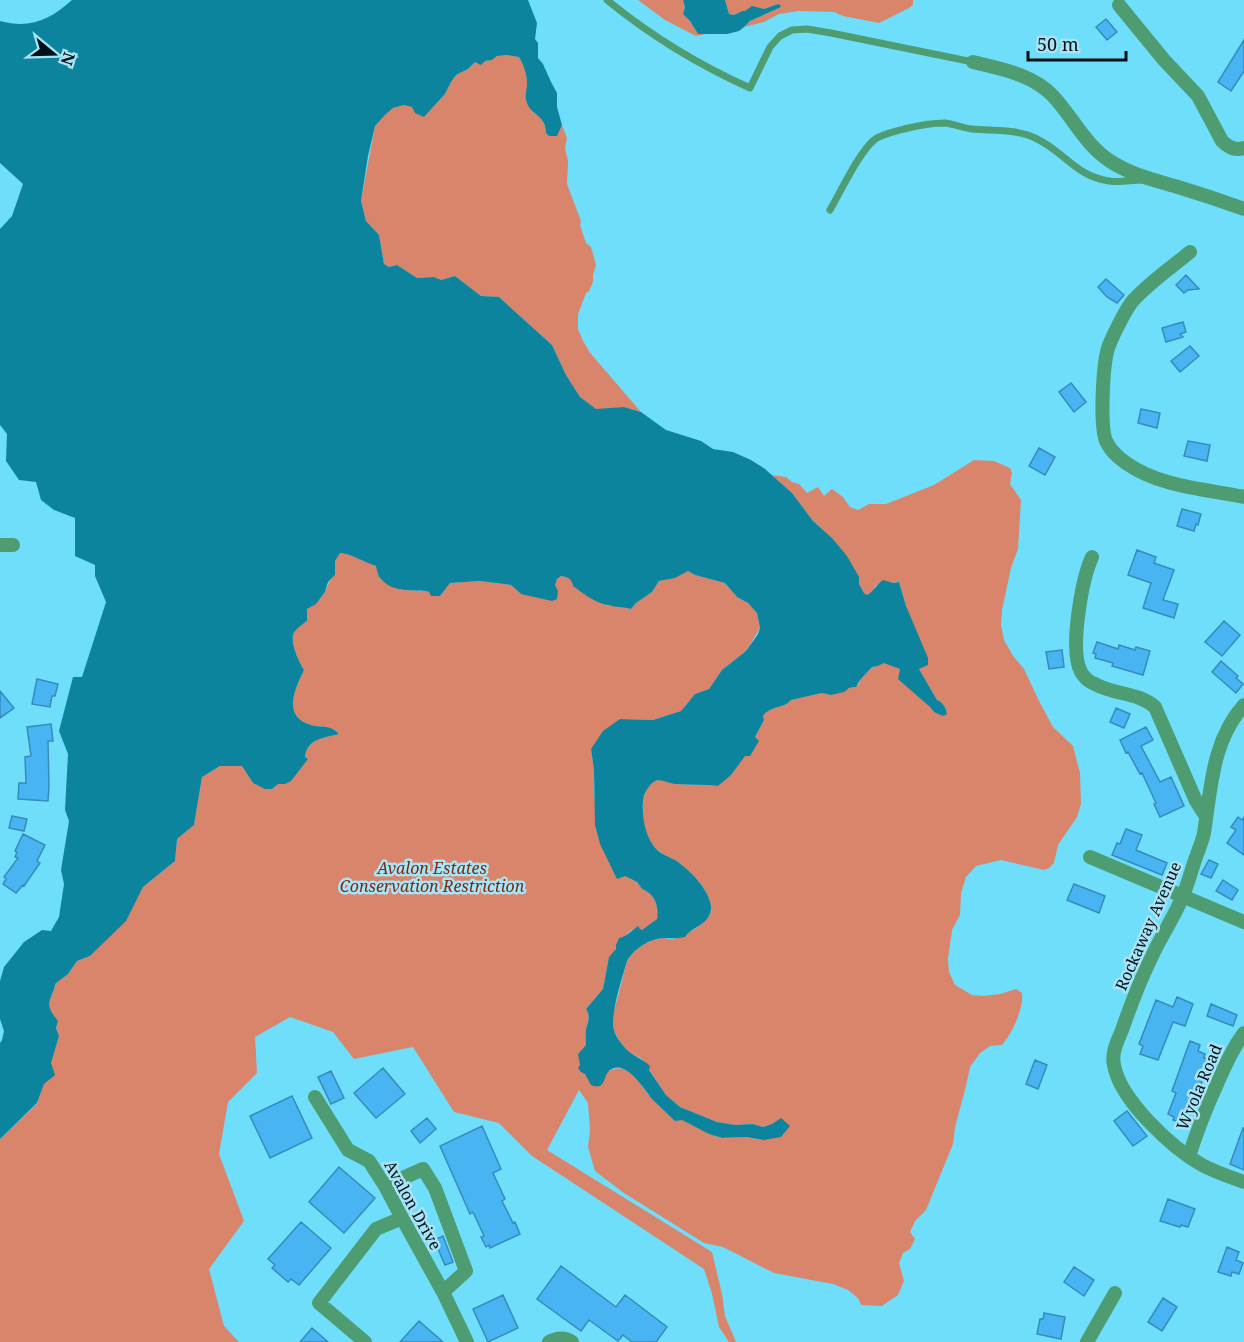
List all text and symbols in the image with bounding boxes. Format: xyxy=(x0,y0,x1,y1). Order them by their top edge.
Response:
north arrow xyxy=(24,24,84,84)
scale bar xyxy=(1028,24,1126,62)
text: 50 m xyxy=(1037,32,1079,56)
text: N xyxy=(56,49,81,69)
park label: Avalon Estates Conservation Restriction xyxy=(340,857,525,897)
street label: Rockaway Avenue xyxy=(1110,858,1186,994)
street label: Wyola Road xyxy=(1171,1040,1227,1134)
street label: Avalon Drive xyxy=(379,1156,447,1254)

